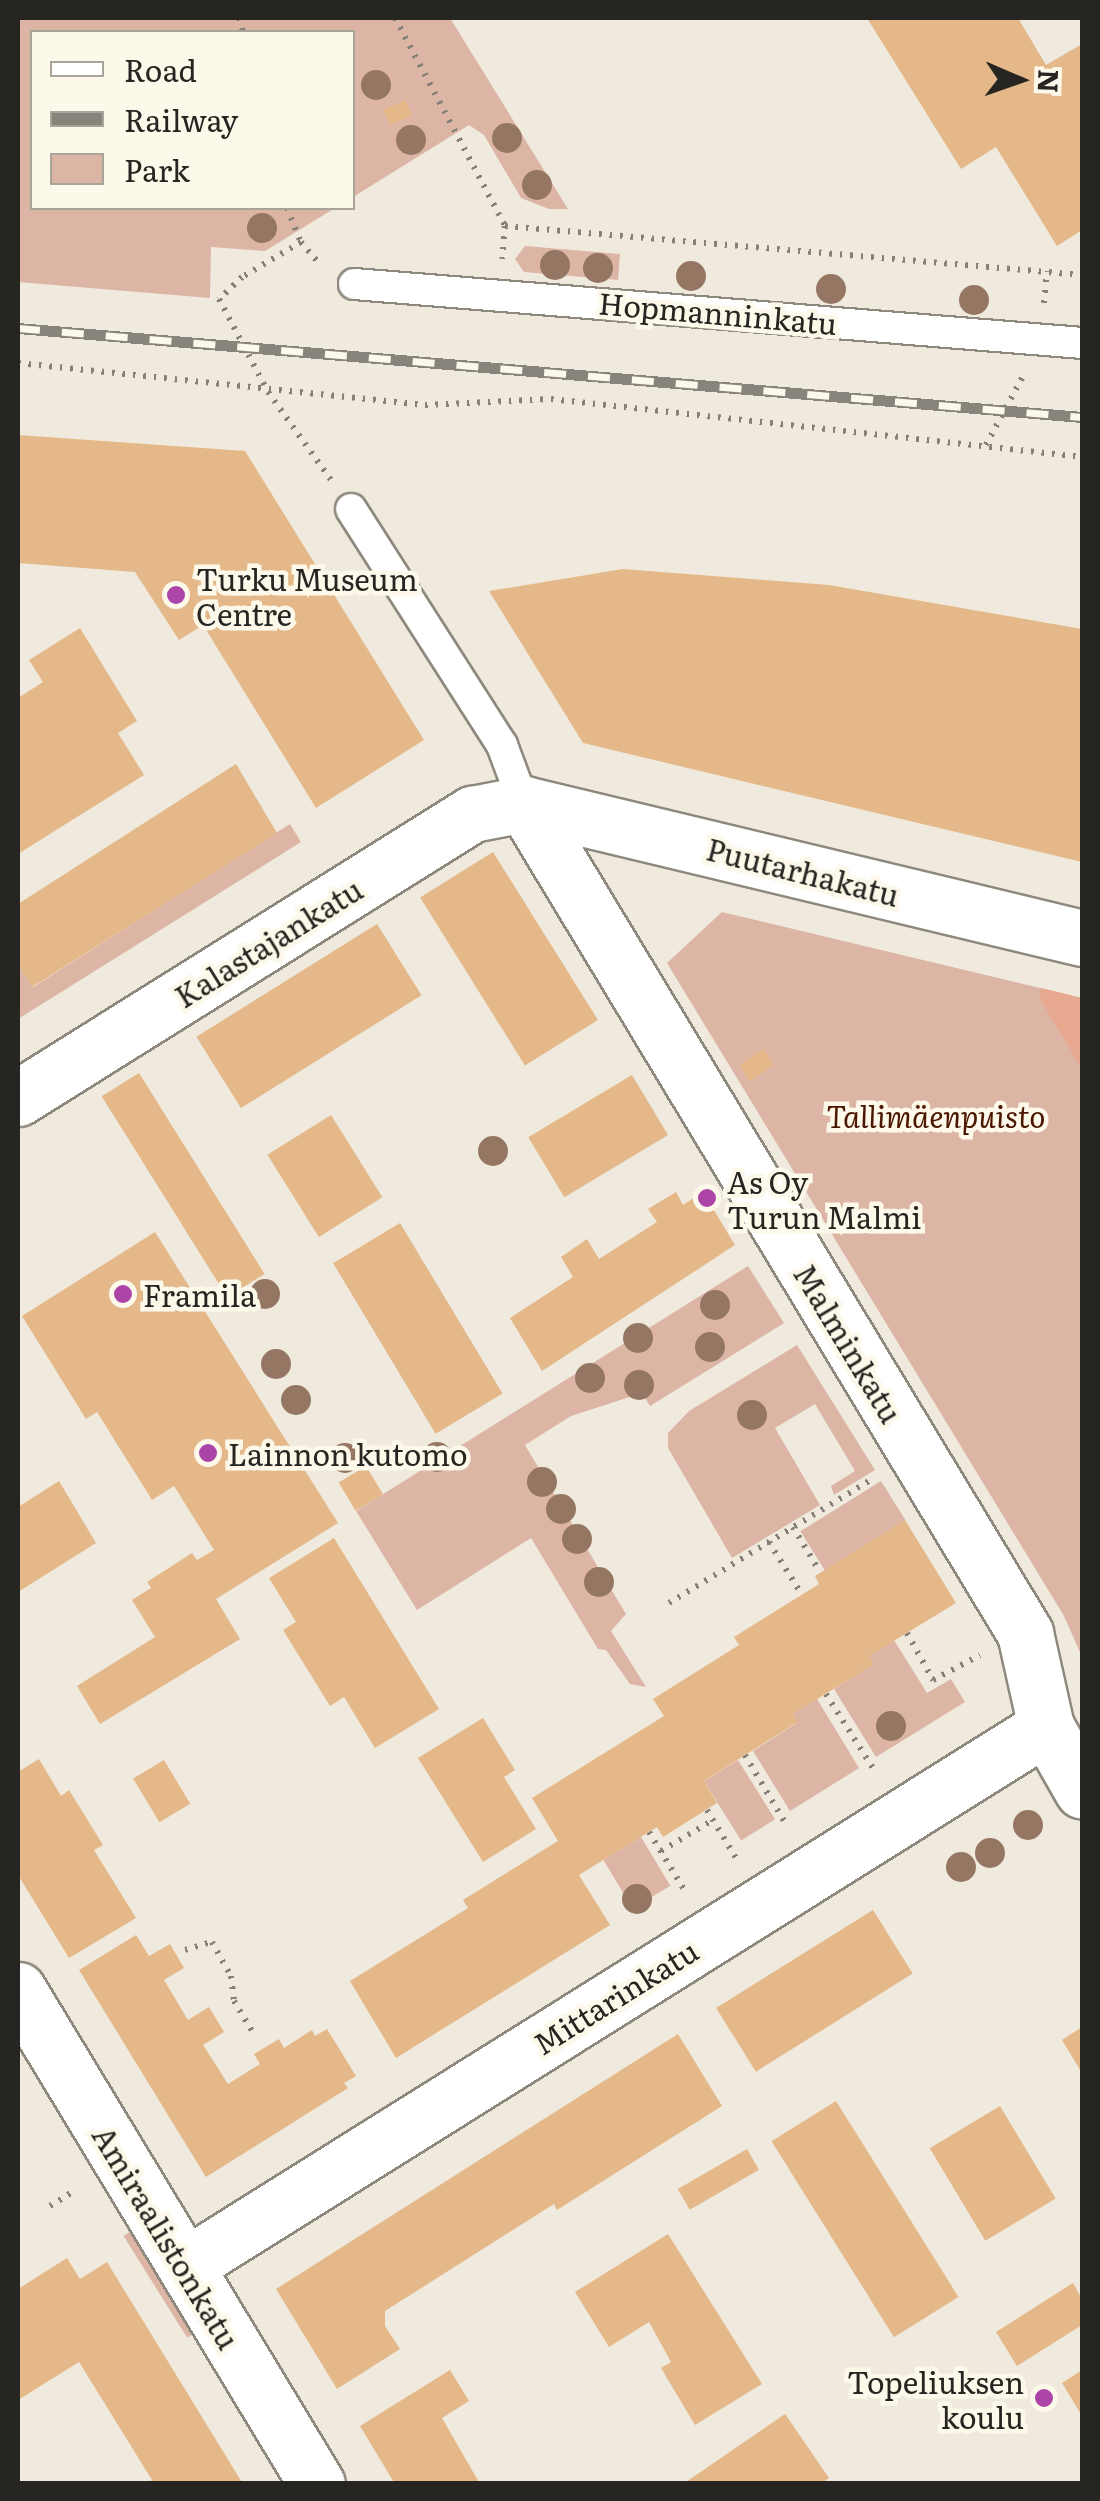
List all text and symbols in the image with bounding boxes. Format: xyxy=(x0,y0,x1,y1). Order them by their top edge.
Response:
legend xyxy=(30,30,355,210)
north arrow xyxy=(970,30,1070,130)
text: Road xyxy=(124,47,197,91)
text: N xyxy=(1029,69,1071,94)
text: Railway xyxy=(124,97,238,141)
text: Park xyxy=(124,147,190,191)
street label: Hopmanninkatu xyxy=(597,284,839,340)
place label: Turku Museum Centre xyxy=(196,560,418,630)
marker: Turku Museum Centre xyxy=(165,584,187,606)
street label: Puutarhakatu xyxy=(703,830,903,912)
street label: Kalastajankatu xyxy=(168,870,368,1014)
park label: Tallimäenpuisto xyxy=(827,1097,1045,1133)
place label: As Oy Turun Malmi xyxy=(727,1163,921,1234)
marker: As Oy Turun Malmi xyxy=(696,1187,718,1209)
street label: Malminkatu xyxy=(788,1257,910,1429)
place label: Framila xyxy=(143,1276,256,1312)
marker: Framila xyxy=(112,1283,134,1305)
place label: Lainnon kutomo xyxy=(228,1435,468,1471)
marker: Lainnon kutomo xyxy=(197,1442,219,1464)
street label: Mittarinkatu xyxy=(526,1931,704,2061)
street label: Amiraalistonkatu xyxy=(86,2119,248,2355)
place label: Topeliuksen koulu xyxy=(847,2363,1024,2434)
marker: Topeliuksen koulu xyxy=(1033,2387,1055,2409)

